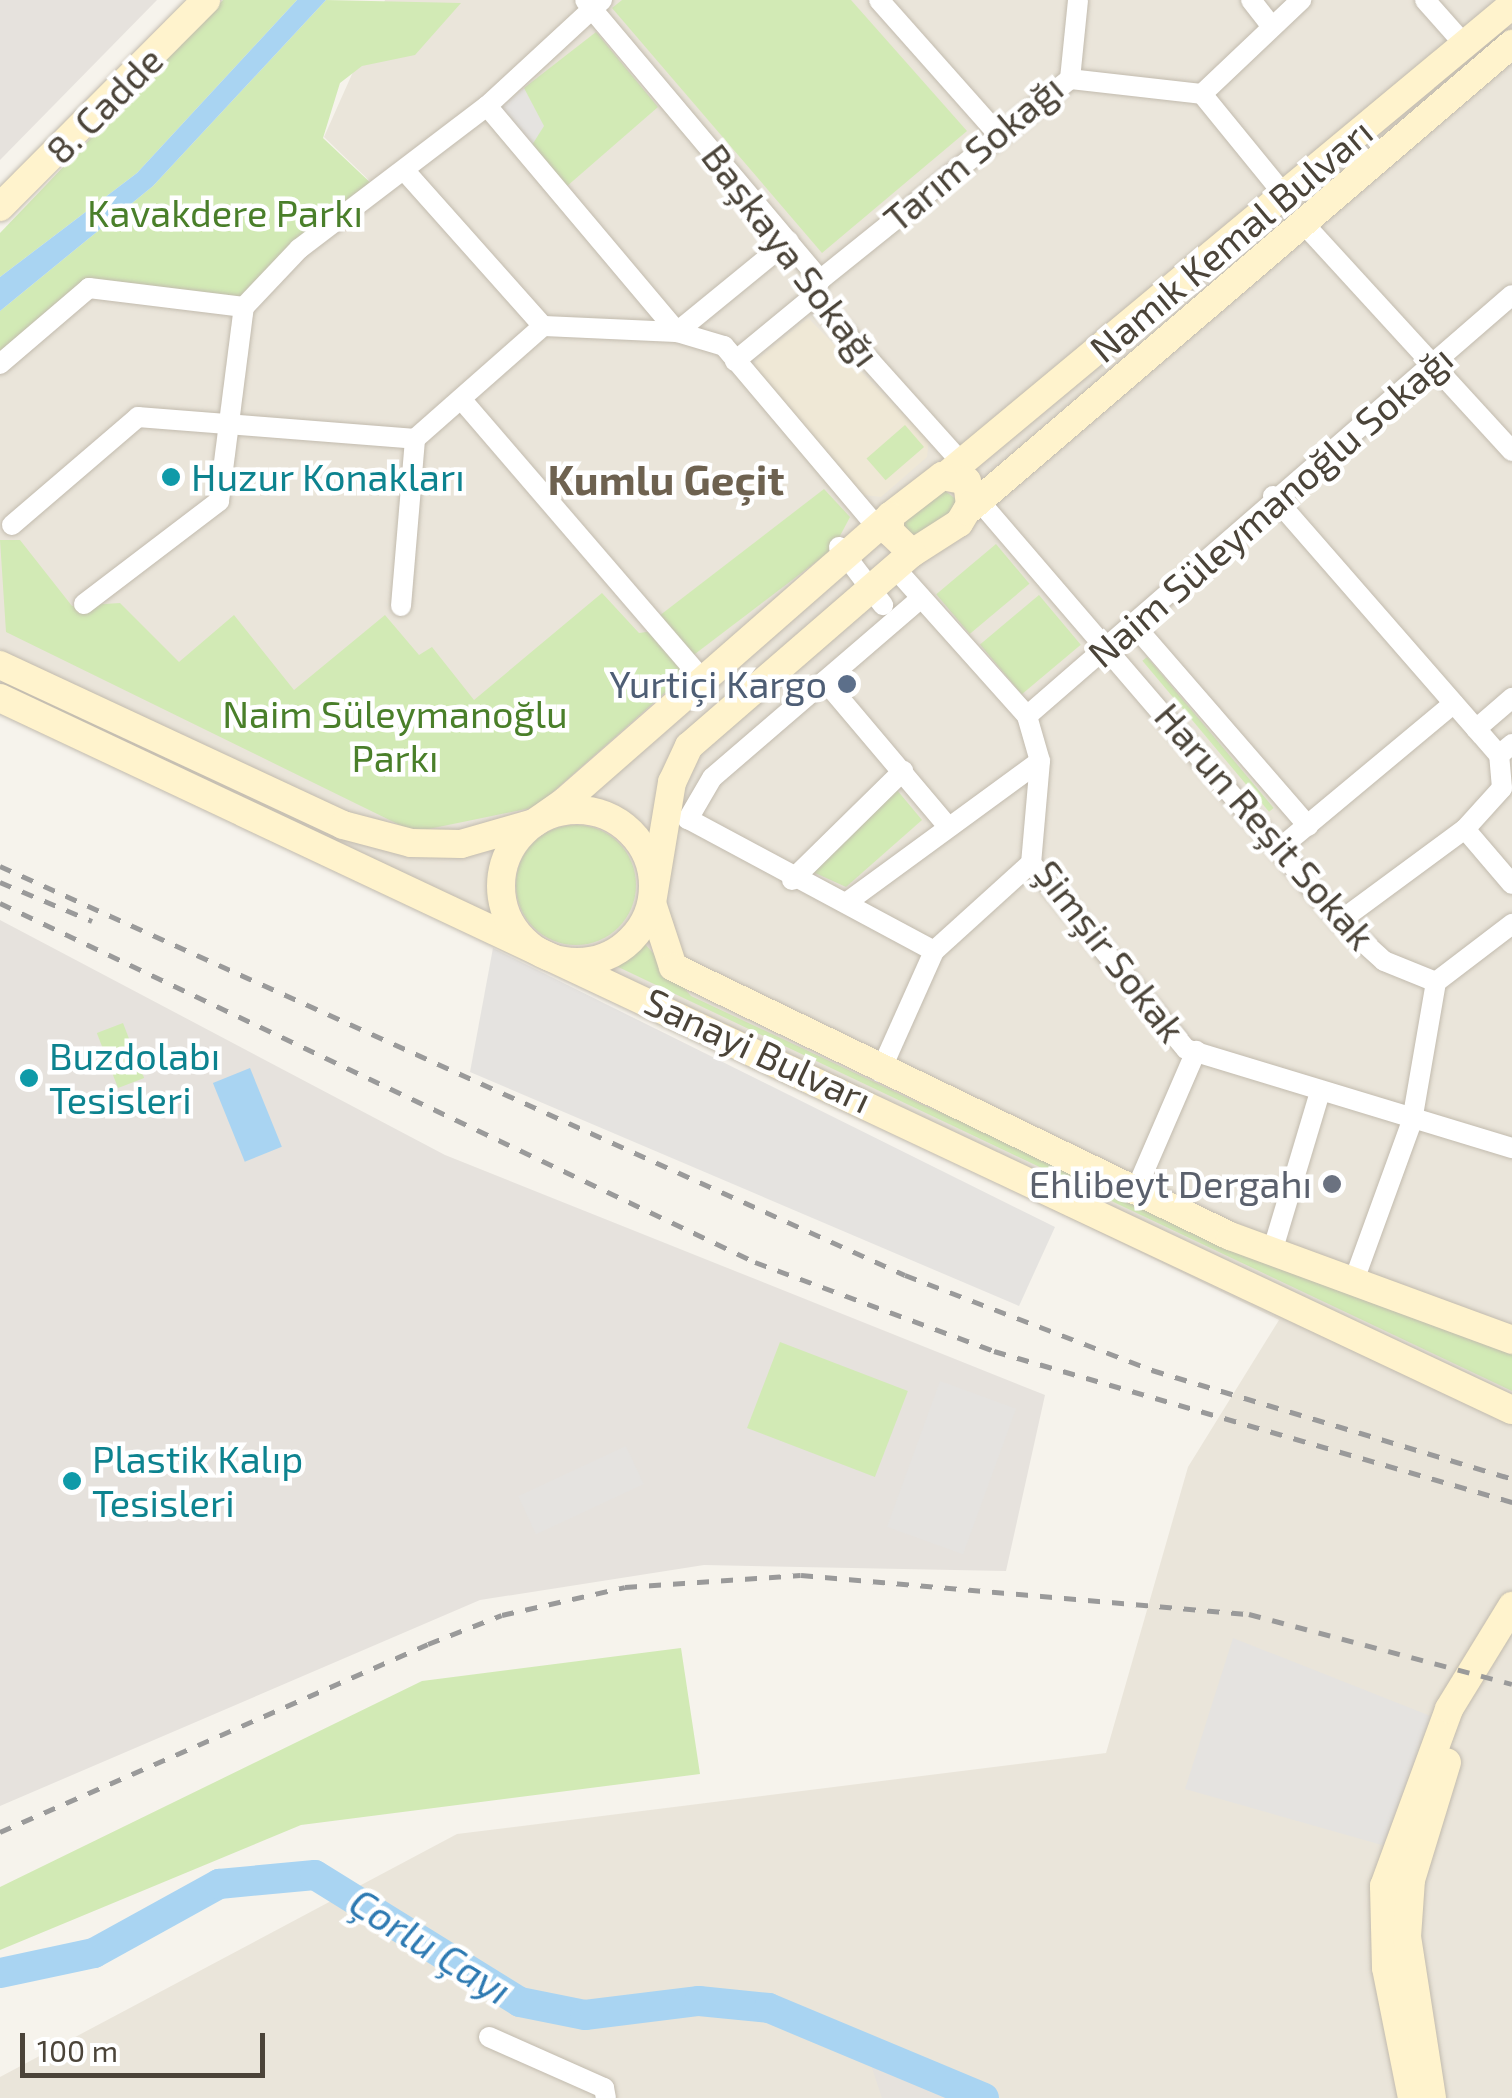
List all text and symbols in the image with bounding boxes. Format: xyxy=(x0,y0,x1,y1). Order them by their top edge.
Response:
street label: 8. Cadde xyxy=(36,37,172,173)
street label: Tarım Sokağı xyxy=(874,65,1072,241)
street label: Namık Kemal Bulvarı xyxy=(1080,108,1382,372)
street label: Başkaya Sokağı xyxy=(692,135,890,375)
park label: Kavakdere Parkı xyxy=(87,190,363,236)
street label: Naim Süleymanoğlu Sokağı xyxy=(1079,335,1461,677)
district label: Kumlu Geçit xyxy=(547,453,785,503)
place label: Huzur Konakları xyxy=(191,454,465,500)
marker: Huzur Konakları xyxy=(160,466,182,488)
place label: Yurtiçi Kargo xyxy=(609,661,827,707)
marker: Yurtiçi Kargo xyxy=(836,673,858,695)
park label: Naim Süleymanoğlu Parkı xyxy=(222,691,568,781)
street label: Harun Reşit Sokak xyxy=(1146,693,1384,959)
street label: Şimşir Sokak xyxy=(1025,851,1195,1051)
street label: Sanayi Bulvarı xyxy=(638,978,878,1122)
place label: Buzdolabı Tesisleri xyxy=(49,1033,220,1122)
marker: Buzdolabı Tesisleri xyxy=(18,1067,40,1089)
place label: Ehlibeyt Dergahı xyxy=(1029,1161,1312,1207)
marker: Ehlibeyt Dergahı xyxy=(1321,1173,1343,1195)
place label: Plastik Kalıp Tesisleri xyxy=(92,1436,304,1526)
marker: Plastik Kalıp Tesisleri xyxy=(61,1470,83,1492)
water label: Çorlu Çayı xyxy=(342,1877,520,2013)
scale bar xyxy=(25,2013,270,2075)
text: 100 m xyxy=(37,2032,118,2068)

